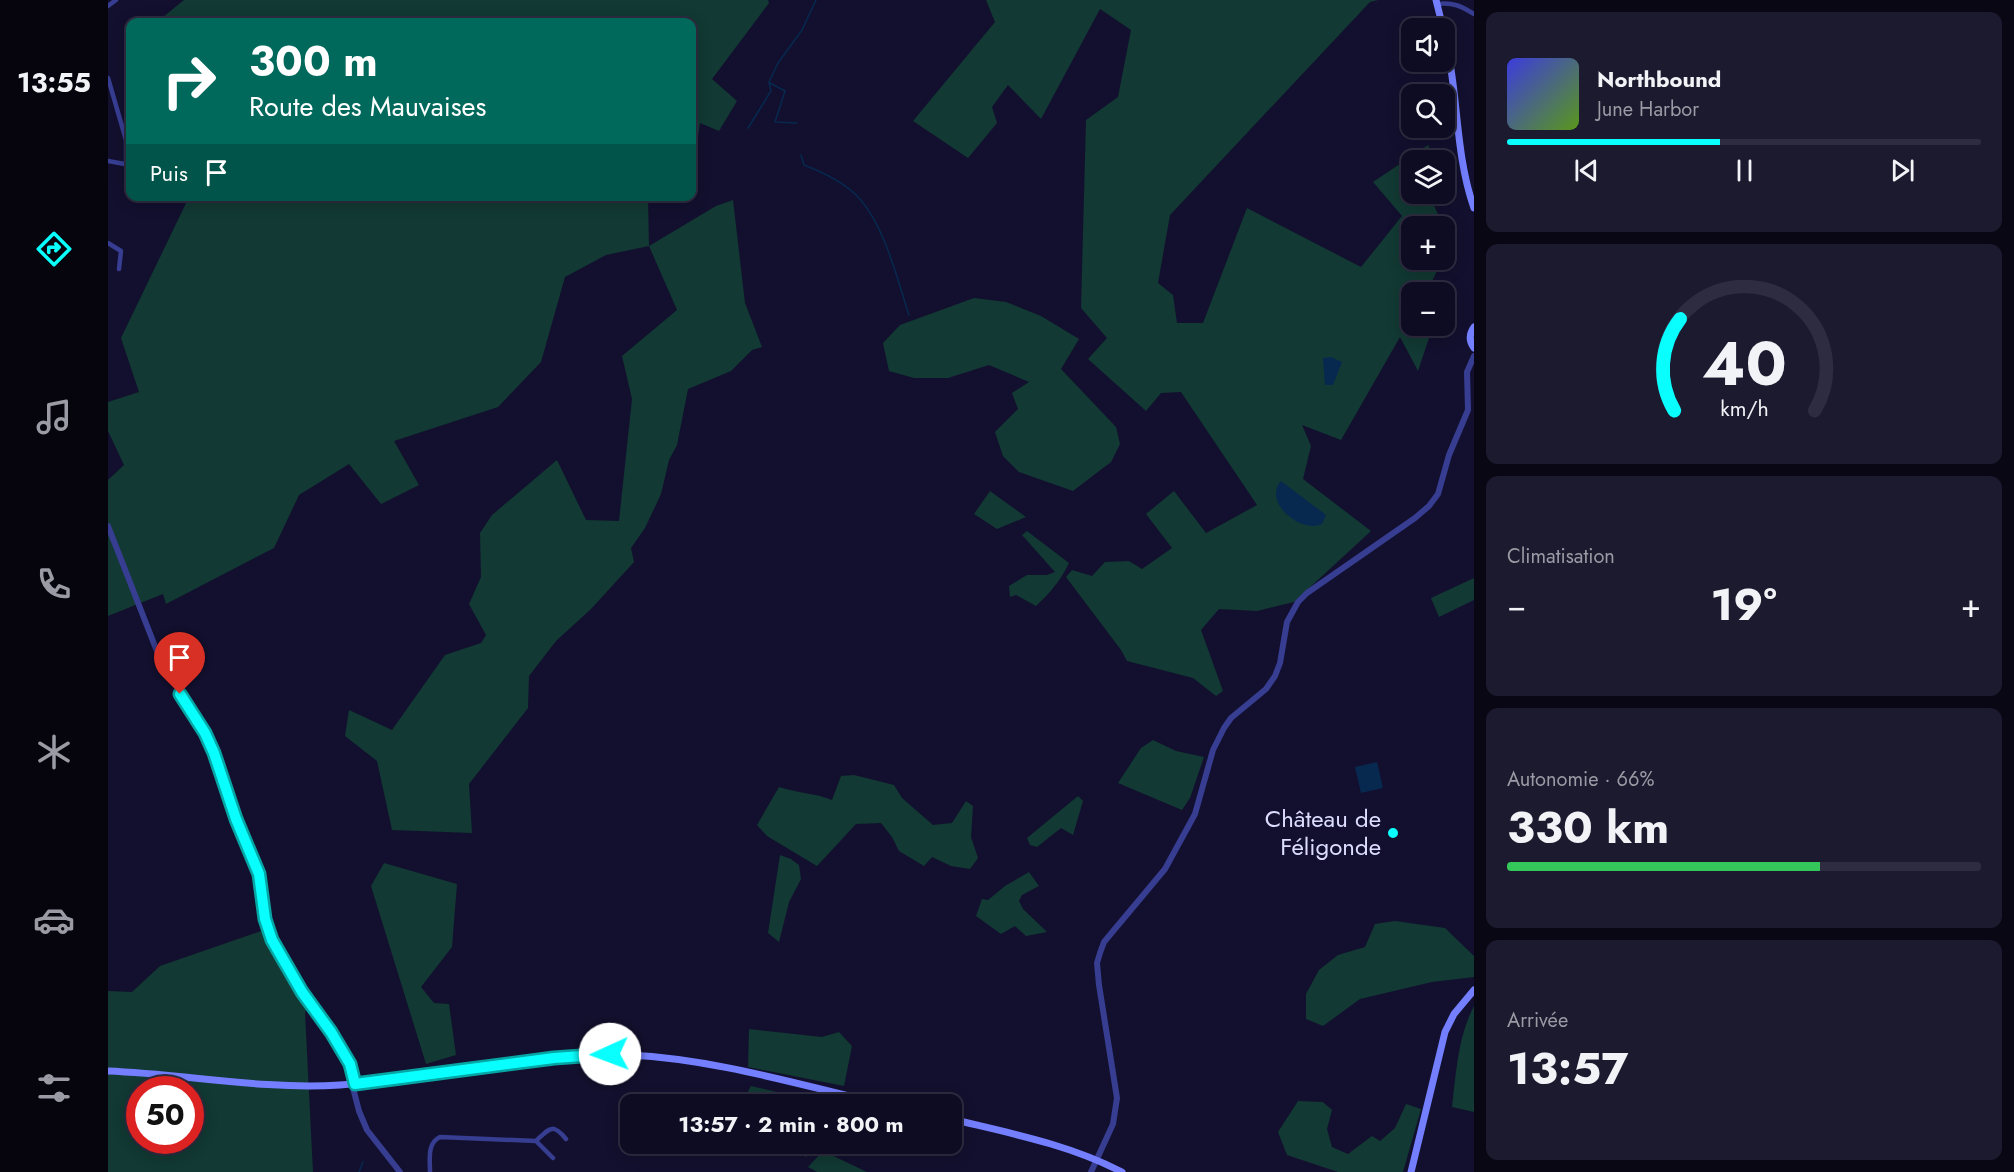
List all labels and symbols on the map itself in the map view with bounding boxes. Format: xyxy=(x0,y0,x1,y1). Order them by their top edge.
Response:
pin xyxy=(154,632,205,694)
place label: Château de Féligonde xyxy=(1265,801,1381,864)
marker: Château de Féligonde xyxy=(1386,826,1400,840)
position arrow xyxy=(578,1022,642,1086)
speed limit sign: 50 xyxy=(126,1076,204,1154)

